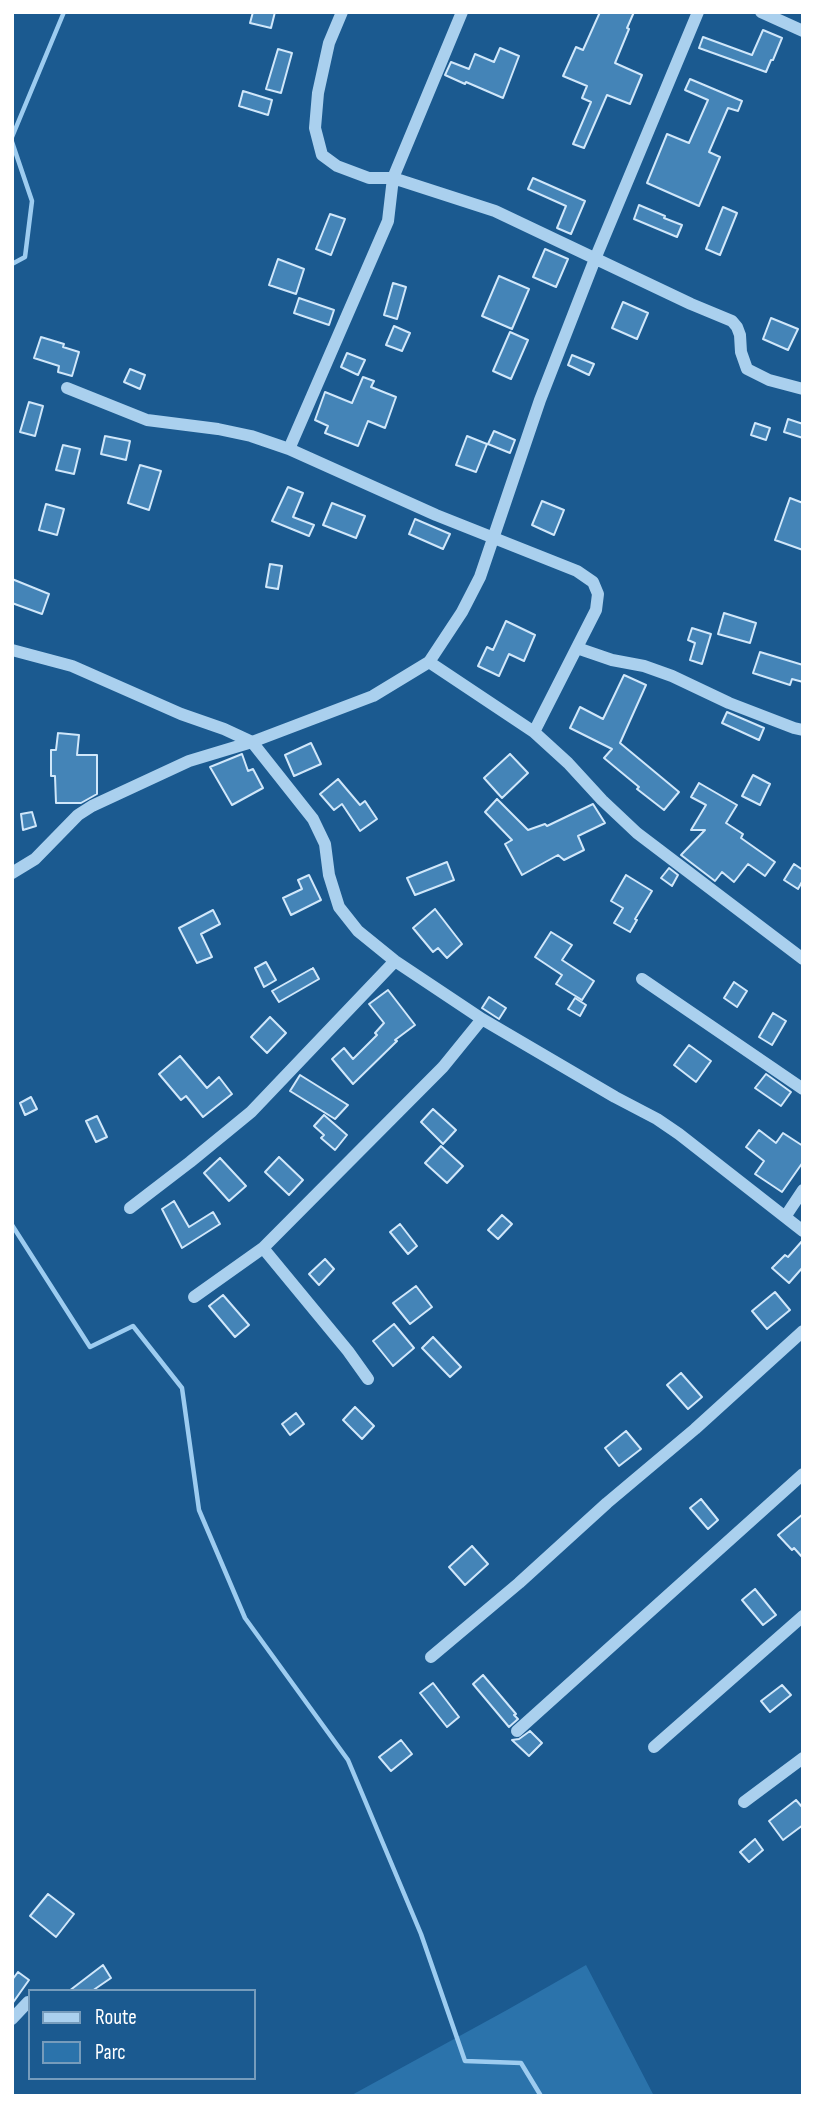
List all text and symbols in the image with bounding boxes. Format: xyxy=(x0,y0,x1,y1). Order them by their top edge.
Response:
legend xyxy=(28,1989,256,2080)
text: Route xyxy=(95,2005,137,2030)
text: Parc xyxy=(95,2040,126,2065)

